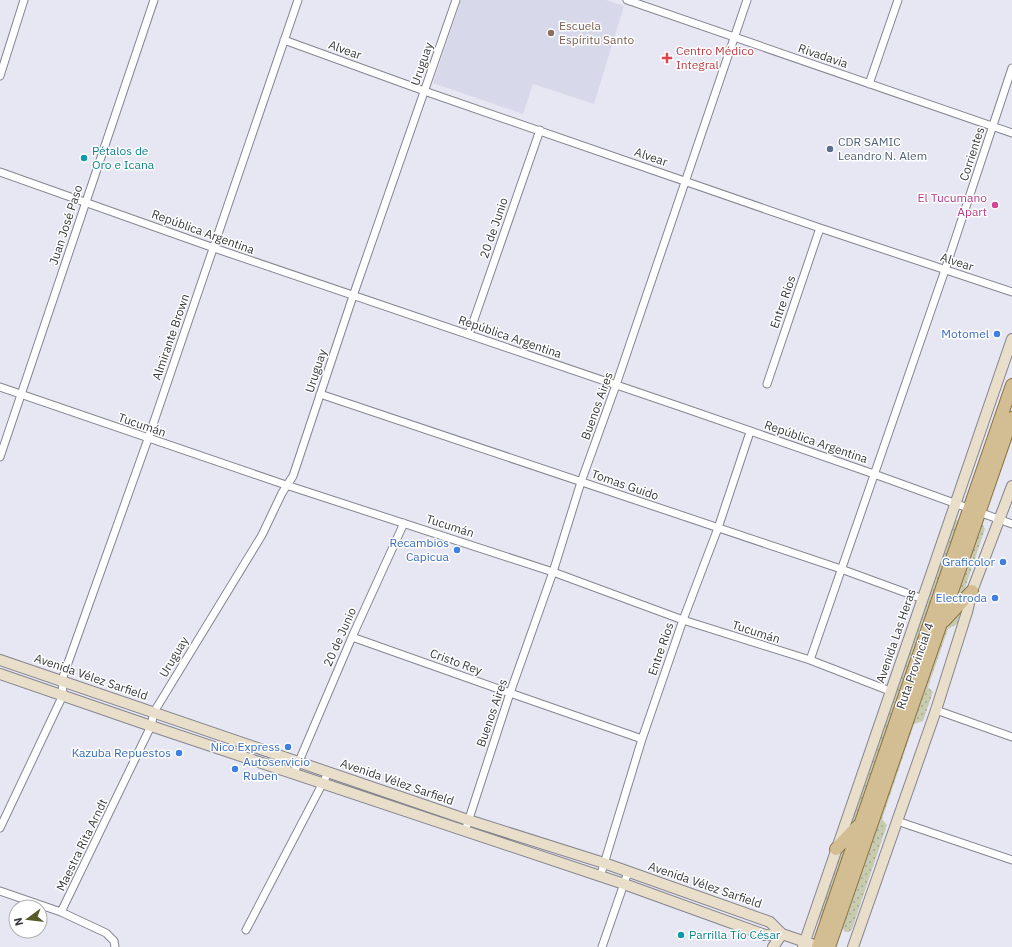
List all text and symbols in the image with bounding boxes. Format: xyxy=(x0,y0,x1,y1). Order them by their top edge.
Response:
place label: Escuela Espíritu Santo xyxy=(559,18,634,47)
marker: Escuela Espíritu Santo xyxy=(546,28,556,38)
street label: Alvear xyxy=(327,37,364,63)
street label: Uruguay xyxy=(407,40,436,87)
street label: Rivadavia xyxy=(796,40,850,71)
place label: Centro Médico Integral xyxy=(676,43,754,72)
marker: Centro Médico Integral xyxy=(661,52,673,64)
street label: Corrientes xyxy=(956,125,987,183)
place label: CDR SAMIC Leandro N. Alem xyxy=(838,134,927,163)
place label: Pétalos de Oro e Icana xyxy=(92,143,155,172)
street label: Alvear xyxy=(633,144,670,169)
marker: CDR SAMIC Leandro N. Alem xyxy=(825,144,835,154)
marker: Pétalos de Oro e Icana xyxy=(79,153,89,163)
street label: Juan José Paso xyxy=(46,183,86,267)
place label: El Tucumano Apart xyxy=(918,190,987,219)
street label: 20 de Junio xyxy=(476,195,511,260)
marker: El Tucumano Apart xyxy=(990,200,1000,210)
street label: República Argentina xyxy=(150,206,257,257)
street label: Alvear xyxy=(939,249,976,274)
street label: Entre Ríos xyxy=(766,273,799,330)
street label: Almirante Brown xyxy=(149,292,192,382)
street label: República Argentina xyxy=(457,312,564,361)
place label: Motomel xyxy=(941,326,989,341)
marker: Motomel xyxy=(992,329,1002,339)
street label: Uruguay xyxy=(301,347,330,394)
street label: Buenos Aires xyxy=(577,370,616,442)
street label: Tucumán xyxy=(116,409,168,440)
street label: República Argentina xyxy=(763,417,870,466)
street label: Tomas Guido xyxy=(590,466,661,503)
street label: Tucumán xyxy=(424,511,476,540)
place label: Recambios Capicua xyxy=(389,535,450,564)
marker: Recambios Capicua xyxy=(452,545,462,555)
place label: Graficolor xyxy=(942,554,996,569)
marker: Graficolor xyxy=(998,557,1008,567)
street label: Avenida Las Heras xyxy=(872,587,919,685)
place label: Electroda xyxy=(935,590,988,605)
marker: Electroda xyxy=(990,593,1000,603)
street label: 20 de Junio xyxy=(320,605,359,669)
street label: Tucumán xyxy=(730,617,782,646)
street label: Entre Ríos xyxy=(644,620,677,677)
street label: Ruta Provincial 4 xyxy=(893,621,936,711)
street label: Uruguay xyxy=(156,634,192,680)
street label: Cristo Rey xyxy=(428,645,484,678)
street label: Avenida Vélez Sarfield xyxy=(32,650,150,703)
street label: Buenos Aires xyxy=(473,677,510,749)
place label: Nico Express xyxy=(210,739,280,754)
marker: Nico Express xyxy=(283,742,293,752)
place label: Kazuba Repuestos xyxy=(72,745,171,760)
marker: Kazuba Repuestos xyxy=(174,748,184,758)
place label: Autoservicio Ruben xyxy=(243,754,310,783)
street label: Avenida Vélez Sarfield xyxy=(338,755,456,808)
marker: Autoservicio Ruben xyxy=(230,764,240,774)
street label: Maestra Rita Arndt xyxy=(53,796,110,893)
street label: Avenida Vélez Sarfield xyxy=(646,858,764,911)
north arrow xyxy=(8,899,48,939)
text: N xyxy=(11,916,26,927)
place label: Parrilla Tío César xyxy=(689,927,781,942)
marker: Parrilla Tío César xyxy=(676,930,686,940)

